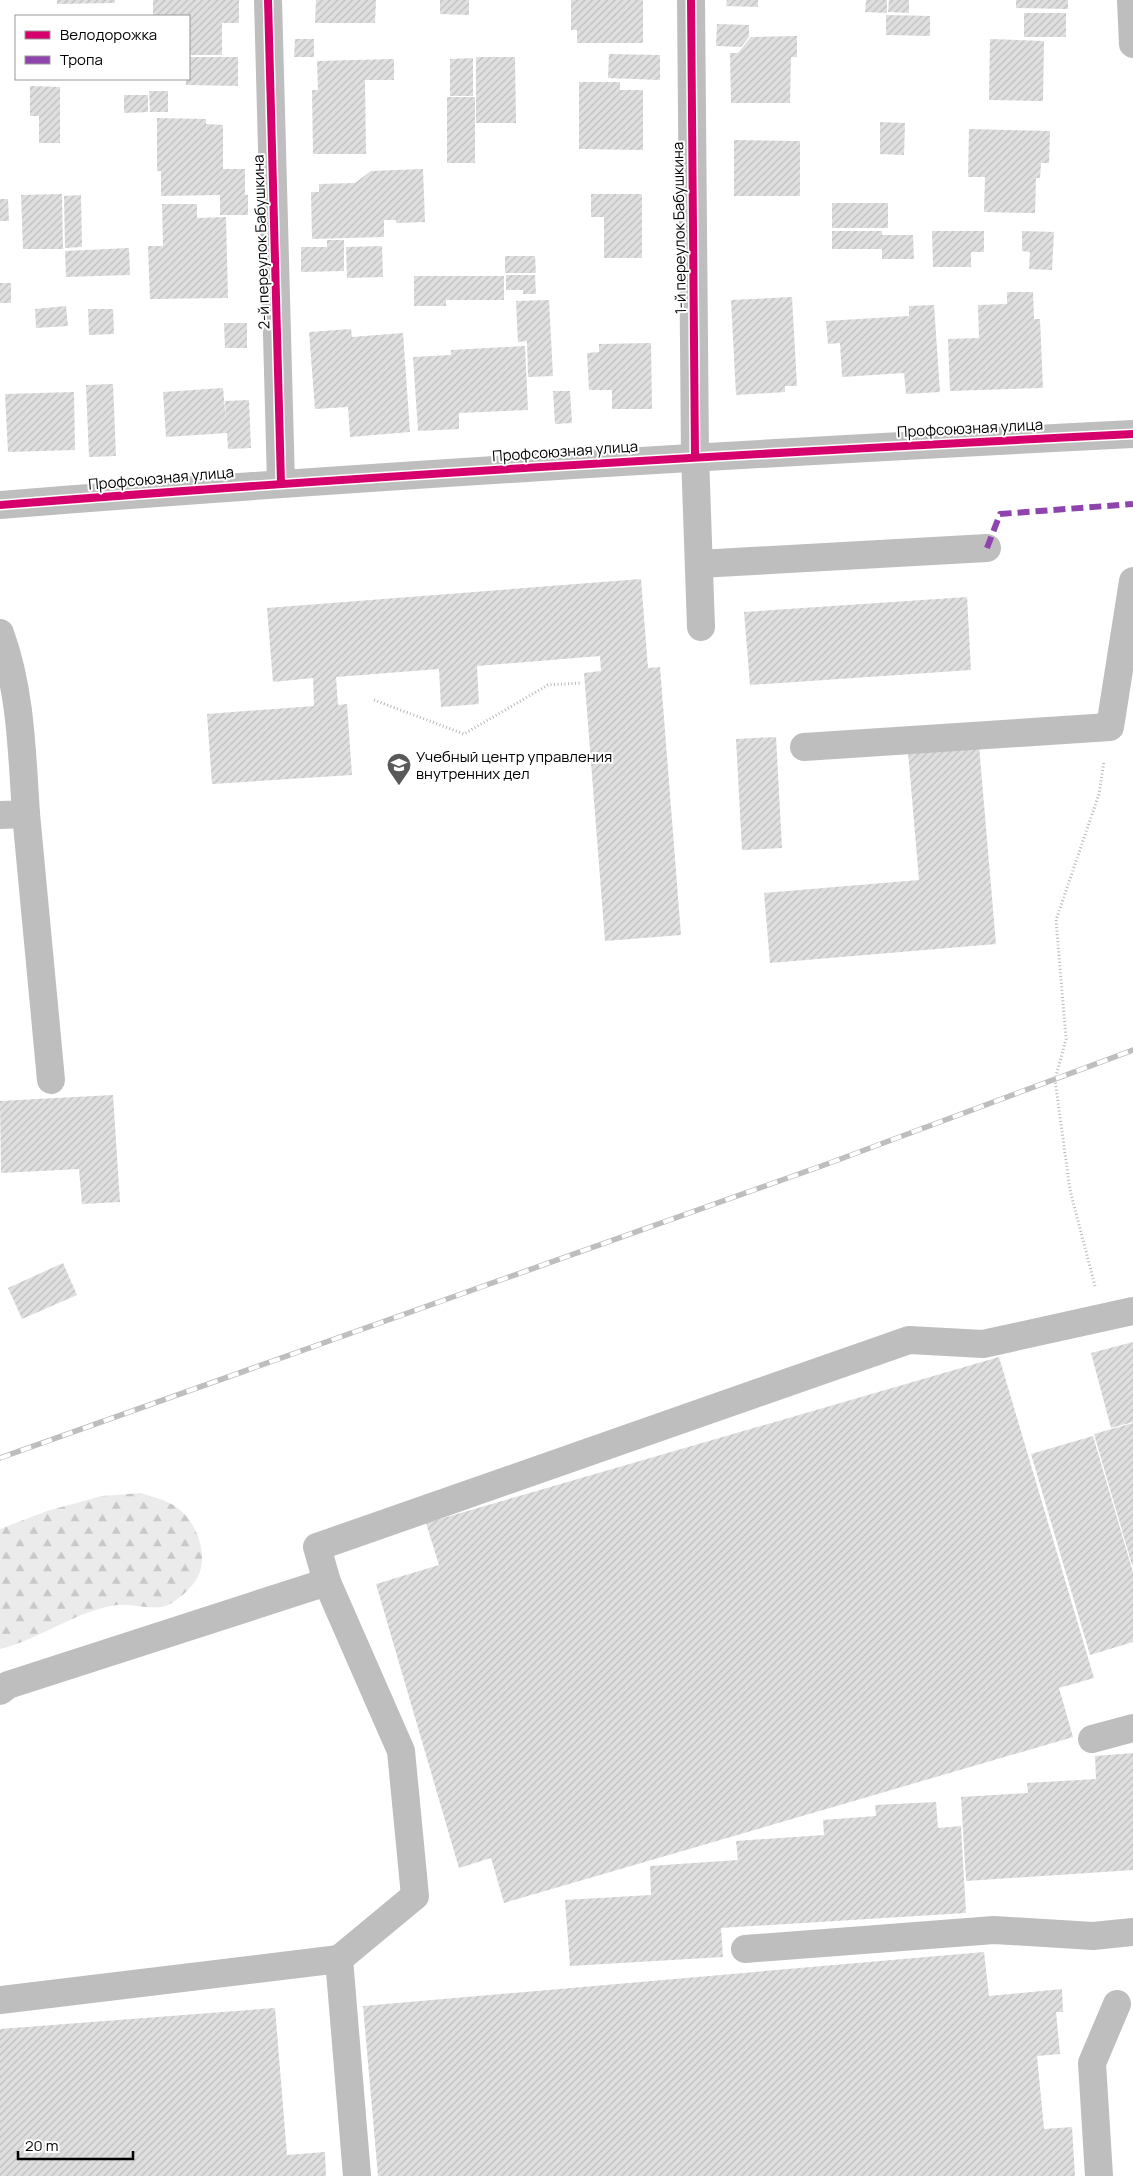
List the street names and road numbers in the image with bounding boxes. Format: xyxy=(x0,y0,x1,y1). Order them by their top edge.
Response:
street label: 1-й переулок Бабушкина xyxy=(667,142,691,314)
street label: 2-й переулок Бабушкина xyxy=(247,154,275,330)
street label: Профсоюзная улица xyxy=(897,414,1043,442)
street label: Профсоюзная улица xyxy=(491,435,639,467)
street label: Профсоюзная улица xyxy=(87,461,235,495)

